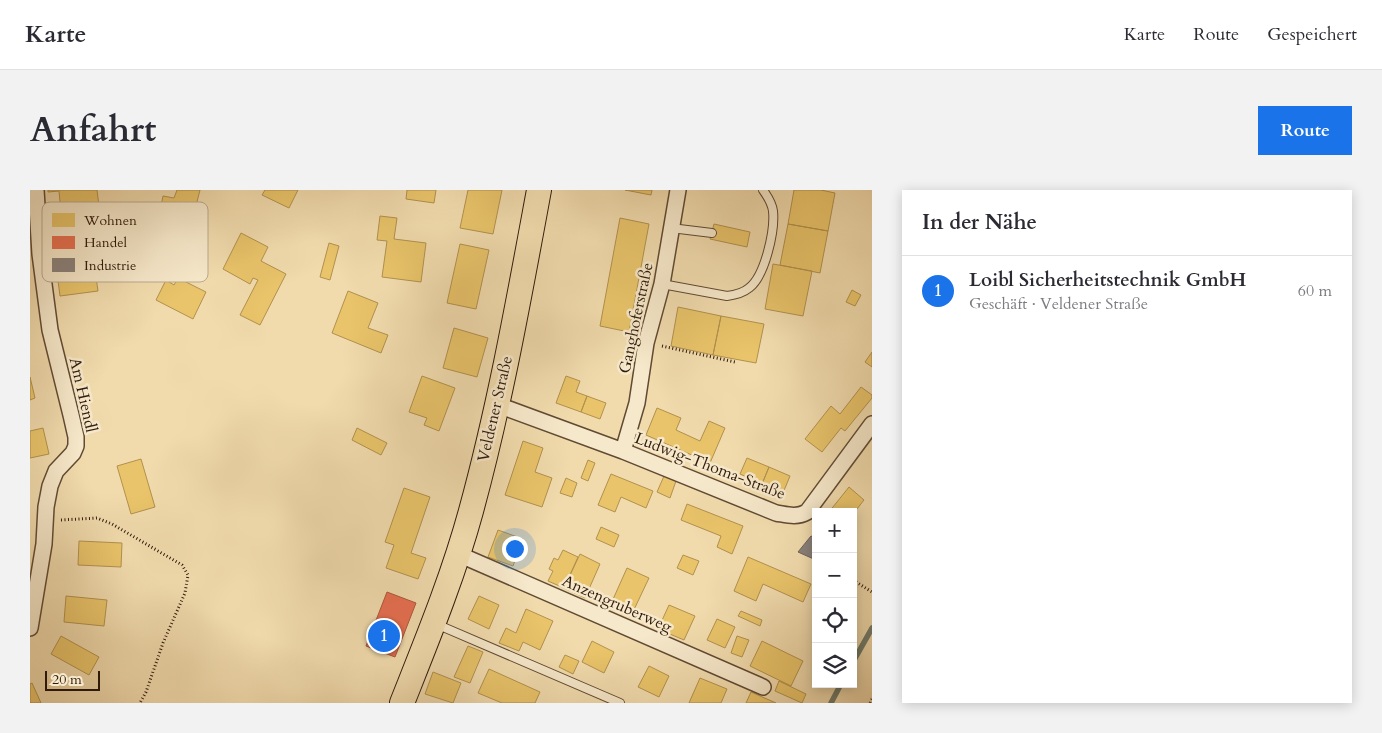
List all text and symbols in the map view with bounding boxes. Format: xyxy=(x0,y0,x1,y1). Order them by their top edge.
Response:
text: Karte xyxy=(25,18,86,51)
text: Karte xyxy=(1124,22,1165,47)
text: Route xyxy=(1193,22,1239,47)
text: Gespeichert xyxy=(1267,22,1357,47)
text: Anfahrt xyxy=(30,106,156,154)
button: Route xyxy=(1258,106,1352,155)
legend xyxy=(42,202,208,282)
text: In der Nähe xyxy=(922,208,1037,237)
text: Wohnen xyxy=(83,211,137,230)
text: Handel xyxy=(84,233,128,252)
text: Industrie xyxy=(84,256,136,275)
street label: Ganghoferstraße xyxy=(613,260,659,376)
text: Loibl Sicherheitstechnik GmbH xyxy=(969,267,1246,293)
text: 1 xyxy=(934,280,942,302)
text: 60 m xyxy=(1298,280,1332,302)
text: Geschäft · Veldener Straße xyxy=(969,293,1148,315)
street label: Veldener Straße xyxy=(472,354,518,464)
street label: Am Hiendl xyxy=(64,355,102,435)
street label: Ludwig-Thoma-Straße xyxy=(631,427,789,505)
map controls xyxy=(812,508,857,688)
button: + xyxy=(812,508,857,553)
your location xyxy=(502,536,528,562)
button: − xyxy=(812,553,857,598)
street label: Anzengruberweg xyxy=(558,570,676,638)
button: locate xyxy=(812,598,857,643)
pin: 1 xyxy=(368,617,400,655)
button: layers xyxy=(812,643,857,688)
scale bar xyxy=(45,668,100,691)
text: 20 m xyxy=(52,670,82,689)

